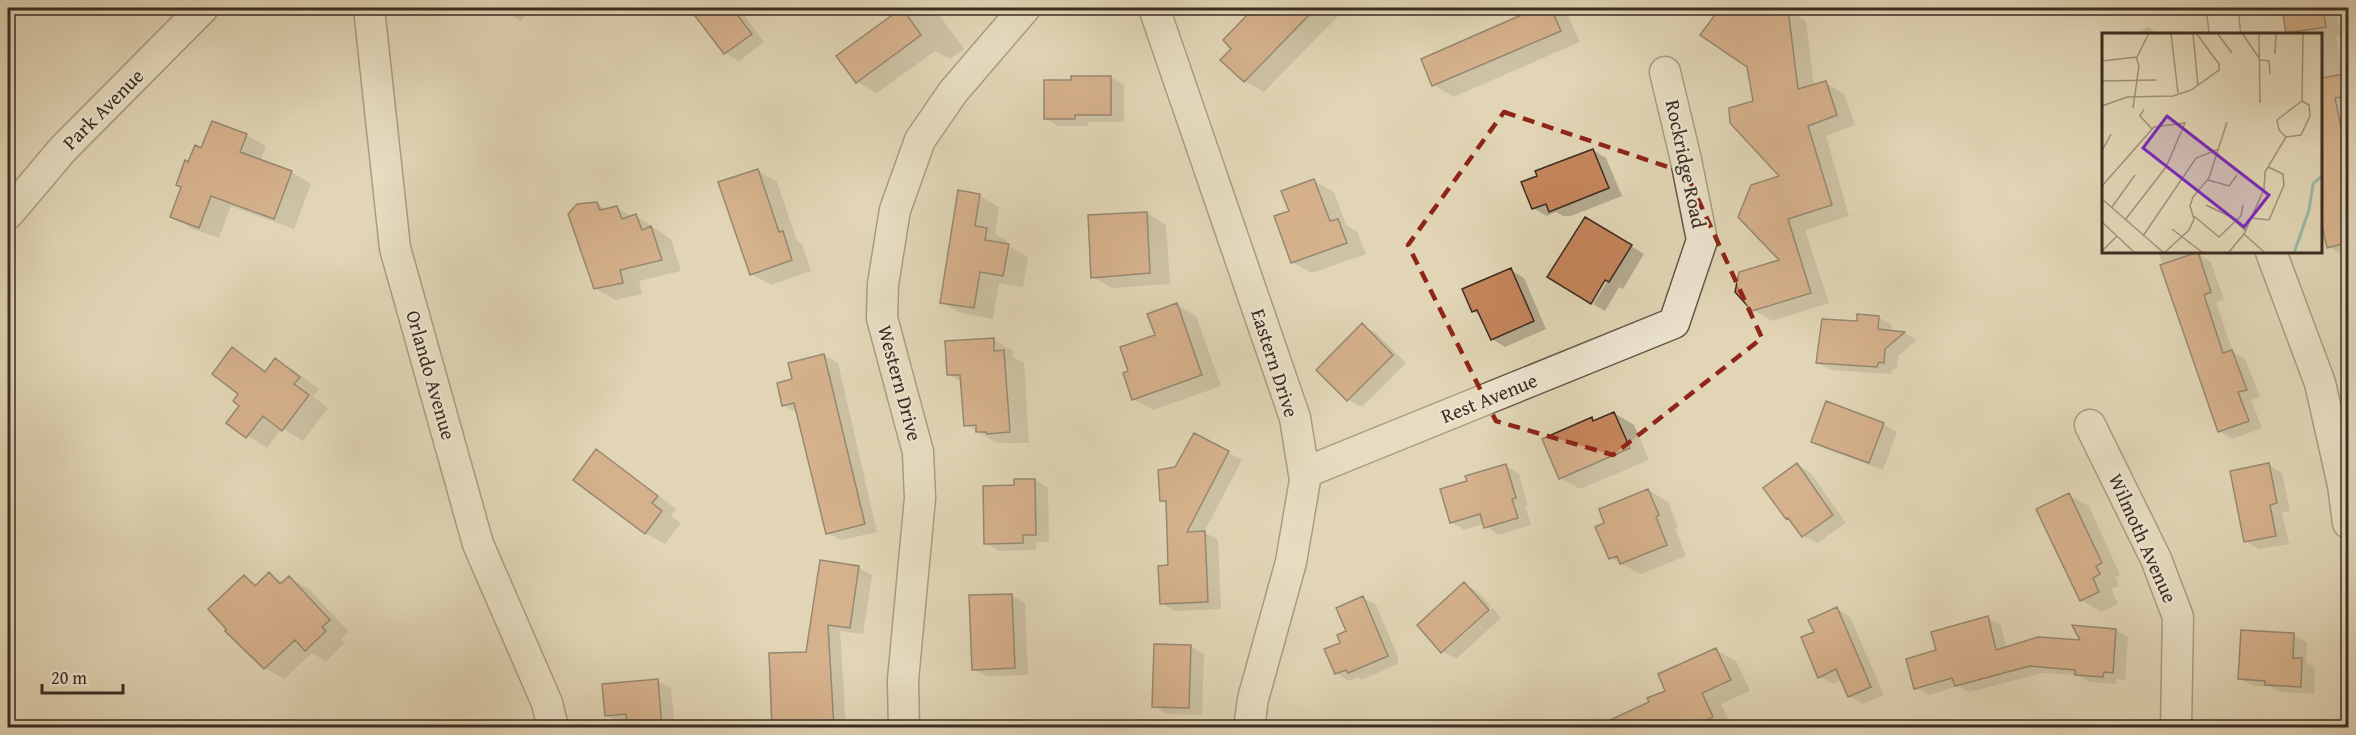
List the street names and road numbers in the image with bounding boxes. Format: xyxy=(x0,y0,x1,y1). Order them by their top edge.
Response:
street label: Park Avenue xyxy=(55,61,150,156)
street label: Rockridge Road xyxy=(1659,97,1714,231)
street label: Eastern Drive xyxy=(1244,305,1307,421)
street label: Orlando Avenue xyxy=(399,307,464,443)
street label: Western Drive xyxy=(871,322,930,444)
street label: Rest Avenue xyxy=(1436,365,1541,430)
street label: Wilmoth Avenue xyxy=(2102,468,2185,607)

